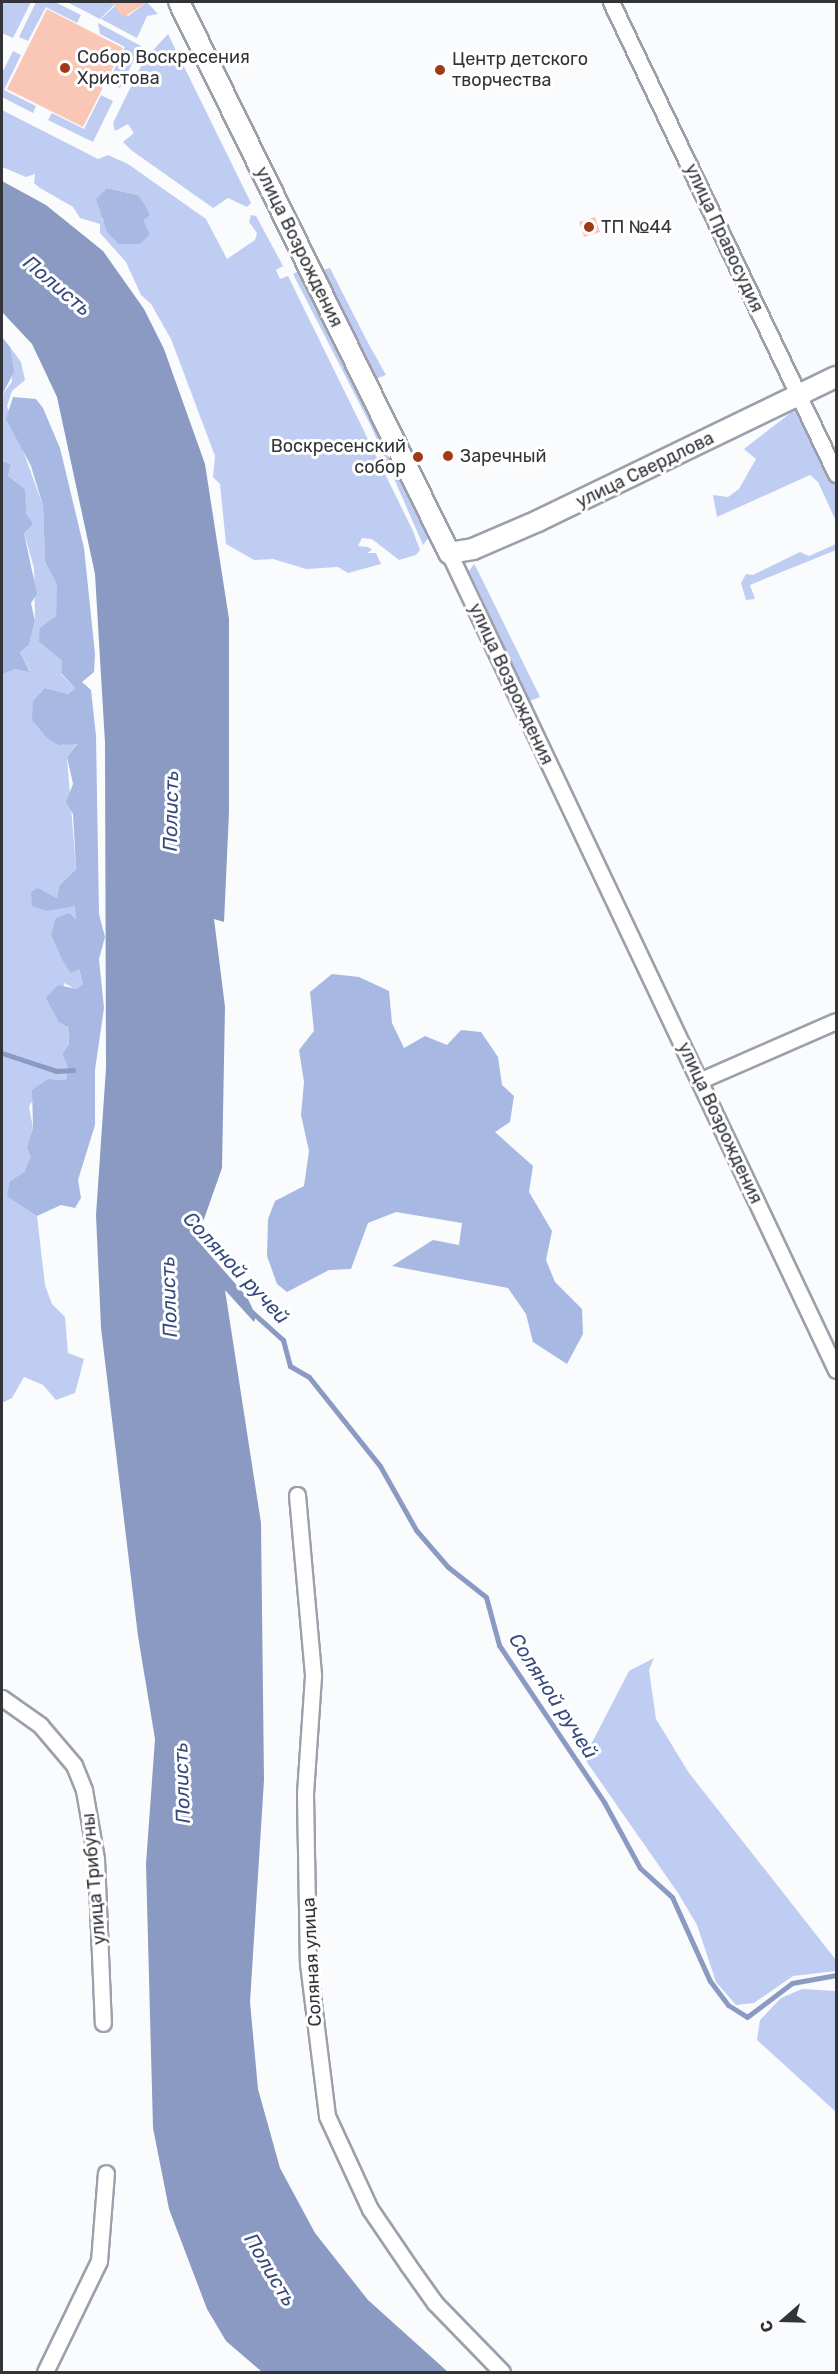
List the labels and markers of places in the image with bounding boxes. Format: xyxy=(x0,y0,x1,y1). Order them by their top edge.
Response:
place label: Собор Воскресения Христова xyxy=(77,47,250,90)
place label: Центр детского творчества xyxy=(452,49,588,92)
marker: Собор Воскресения Христова xyxy=(58,61,72,75)
marker: Центр детского творчества xyxy=(433,63,447,77)
place label: ТП №44 xyxy=(601,216,672,238)
marker: ТП №44 xyxy=(582,220,596,234)
place label: Воскресенский собор xyxy=(271,436,406,478)
place label: Заречный xyxy=(460,445,546,467)
marker: Заречный xyxy=(441,449,455,463)
marker: Воскресенский собор xyxy=(411,450,425,464)

